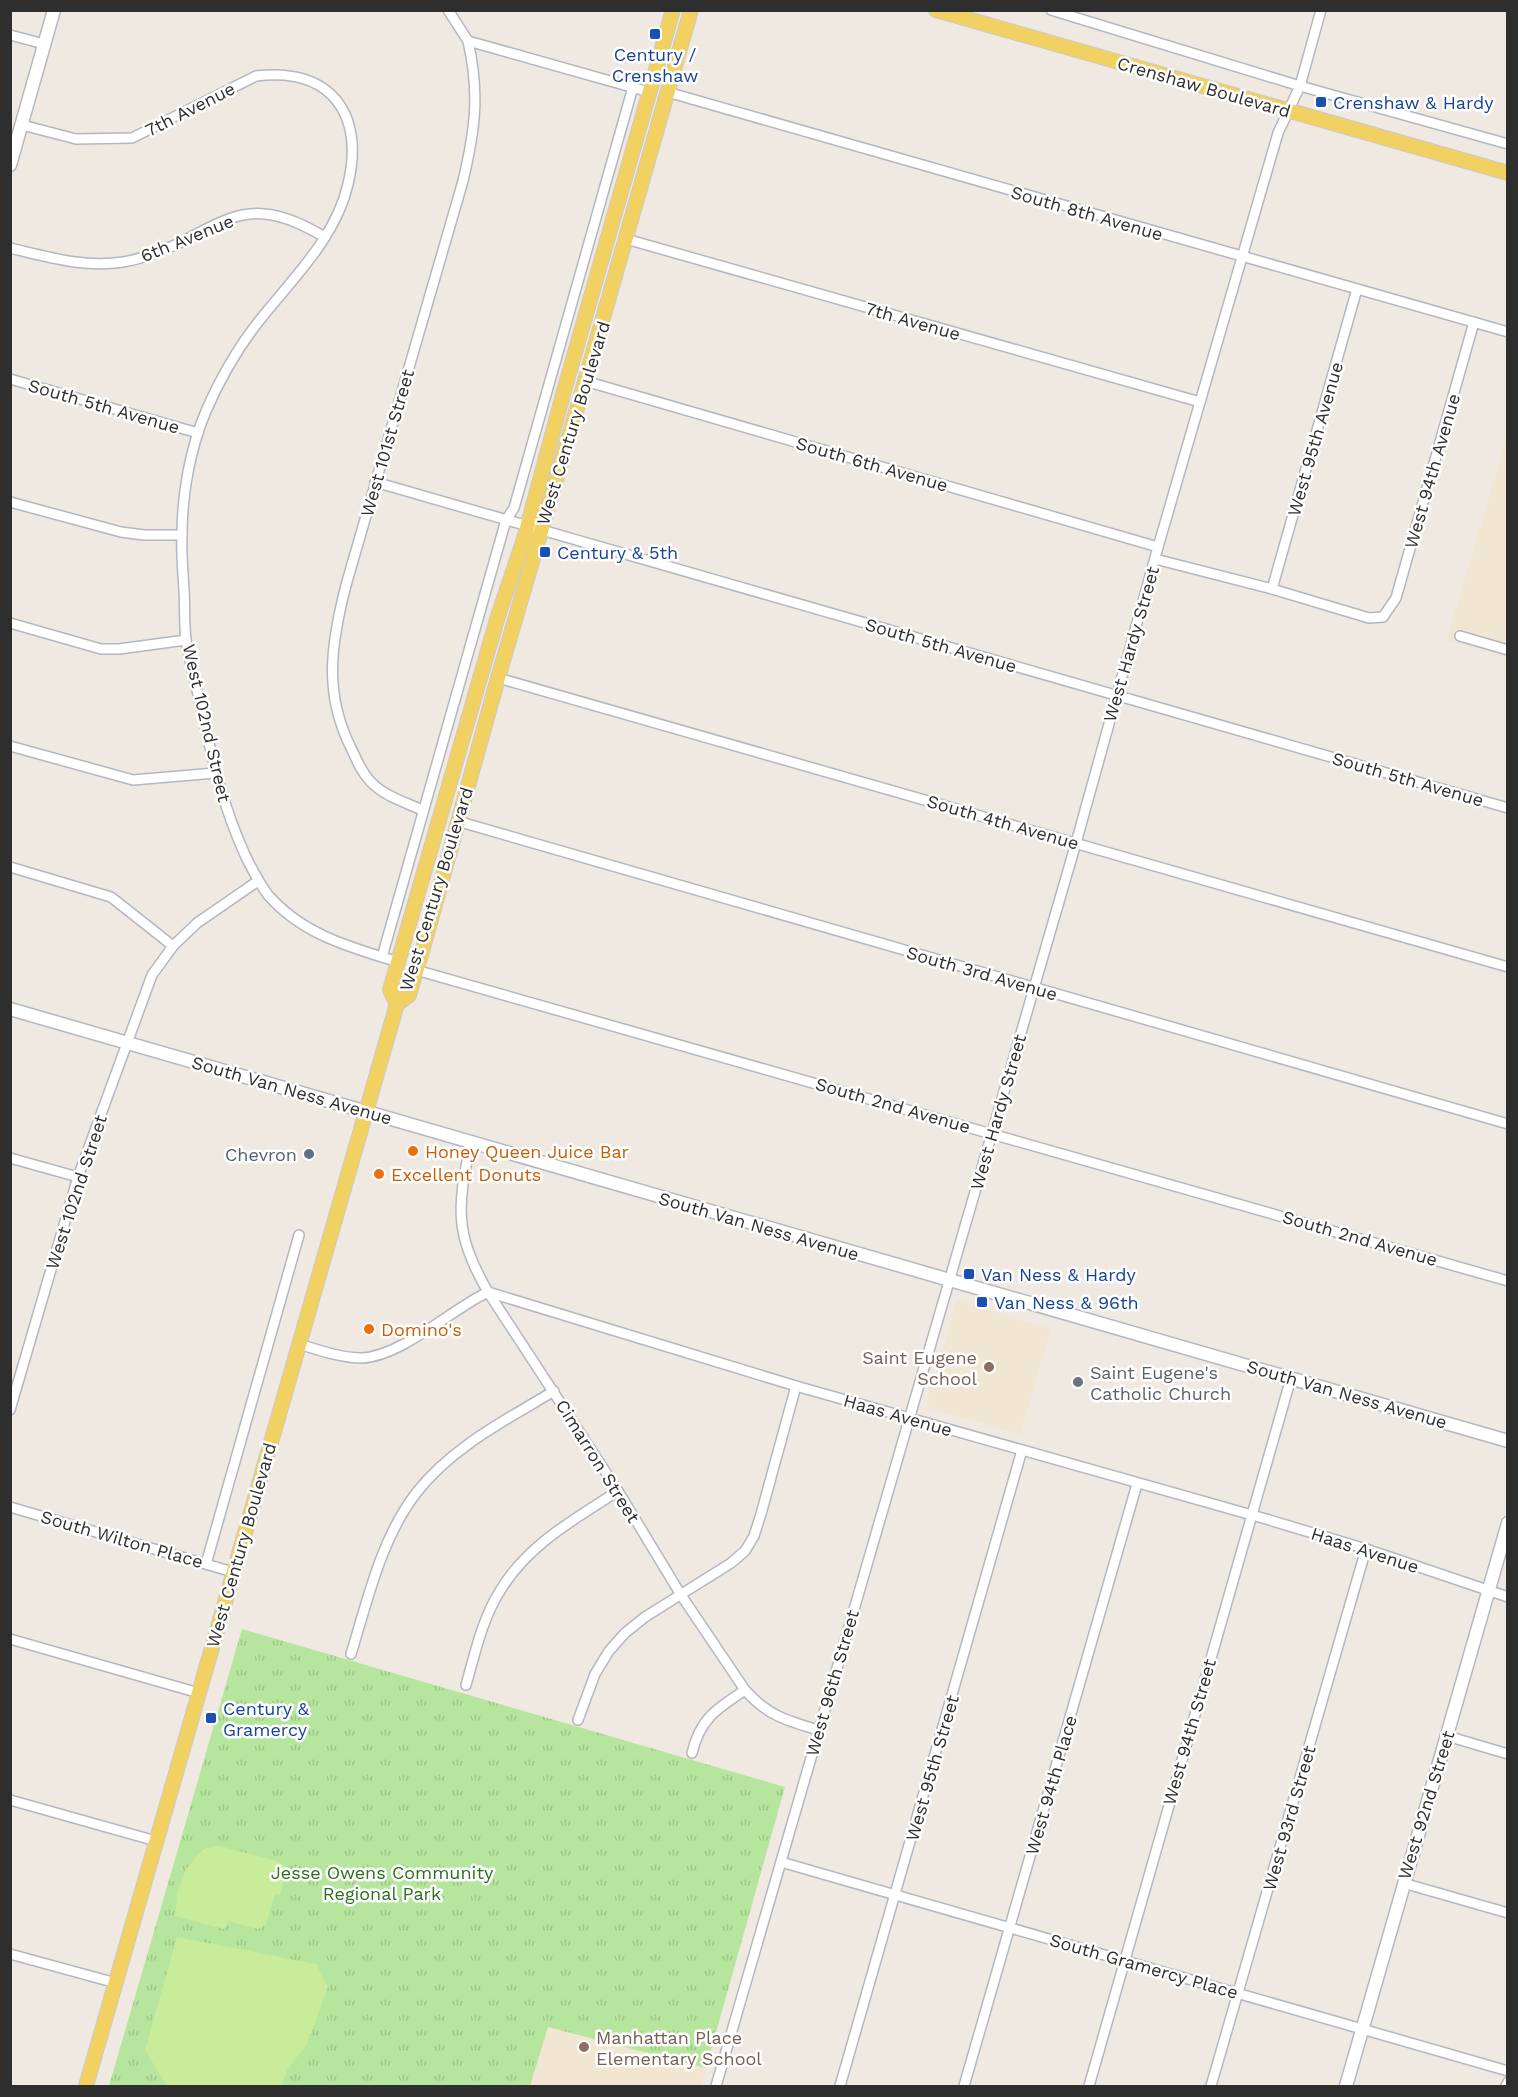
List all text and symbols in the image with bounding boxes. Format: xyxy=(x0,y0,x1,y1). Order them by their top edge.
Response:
marker: Century / Crenshaw xyxy=(648,27,662,41)
place label: Century / Crenshaw xyxy=(612,44,698,86)
street label: Crenshaw Boulevard xyxy=(1115,52,1293,122)
street label: 7th Avenue xyxy=(142,77,238,141)
place label: Crenshaw & Hardy xyxy=(1333,92,1494,113)
marker: Crenshaw & Hardy xyxy=(1314,95,1328,109)
street label: South 8th Avenue xyxy=(1009,181,1165,245)
street label: 6th Avenue xyxy=(137,210,237,266)
street label: 7th Avenue xyxy=(863,297,963,345)
street label: West Century Boulevard xyxy=(532,319,614,527)
street label: West 95th Avenue xyxy=(1283,359,1347,519)
street label: West 101st Street xyxy=(356,366,418,519)
street label: South 5th Avenue xyxy=(26,374,182,438)
street label: West 94th Avenue xyxy=(1400,391,1464,551)
street label: South 6th Avenue xyxy=(794,432,950,496)
place label: Century & 5th xyxy=(557,542,678,563)
marker: Century & 5th xyxy=(538,545,552,559)
street label: West Hardy Street xyxy=(1099,563,1163,724)
street label: South 5th Avenue xyxy=(863,613,1019,677)
street label: West 102nd Street xyxy=(179,642,235,804)
street label: South 5th Avenue xyxy=(1330,747,1486,811)
street label: West Century Boulevard xyxy=(395,785,477,993)
street label: South 4th Avenue xyxy=(925,790,1081,854)
street label: South 3rd Avenue xyxy=(904,941,1060,1005)
street label: West Hardy Street xyxy=(966,1031,1030,1192)
street label: South Van Ness Avenue xyxy=(190,1051,394,1129)
street label: South 2nd Avenue xyxy=(813,1073,973,1137)
street label: West 102nd Street xyxy=(41,1112,111,1272)
place label: Honey Queen Juice Bar xyxy=(425,1141,629,1162)
place label: Chevron xyxy=(225,1144,297,1165)
marker: Honey Queen Juice Bar xyxy=(406,1144,420,1158)
marker: Chevron xyxy=(302,1147,316,1161)
place label: Excellent Donuts xyxy=(391,1164,541,1185)
marker: Excellent Donuts xyxy=(372,1167,386,1181)
street label: South Van Ness Avenue xyxy=(657,1187,861,1265)
street label: South 2nd Avenue xyxy=(1280,1206,1440,1270)
place label: Van Ness & Hardy xyxy=(981,1264,1137,1285)
marker: Van Ness & Hardy xyxy=(962,1267,976,1281)
place label: Van Ness & 96th xyxy=(994,1292,1139,1313)
marker: Van Ness & 96th xyxy=(975,1295,989,1309)
place label: Domino's xyxy=(381,1319,462,1340)
marker: Domino's xyxy=(362,1322,376,1336)
place label: Saint Eugene School xyxy=(862,1347,977,1389)
street label: South Van Ness Avenue xyxy=(1245,1355,1449,1433)
marker: Saint Eugene School xyxy=(982,1360,996,1374)
place label: Saint Eugene's Catholic Church xyxy=(1090,1362,1231,1404)
marker: Saint Eugene's Catholic Church xyxy=(1071,1375,1085,1389)
street label: Haas Avenue xyxy=(841,1389,955,1441)
street label: Cimarron Street xyxy=(552,1396,645,1527)
street label: West Century Boulevard xyxy=(202,1440,280,1650)
street label: South Wilton Place xyxy=(38,1506,206,1572)
street label: Haas Avenue xyxy=(1308,1523,1422,1577)
street label: West 96th Street xyxy=(801,1607,863,1759)
street label: West 94th Street xyxy=(1158,1656,1220,1808)
street label: West 95th Street xyxy=(901,1692,963,1843)
place label: Century & Gramercy xyxy=(223,1698,310,1740)
marker: Century & Gramercy xyxy=(204,1711,218,1725)
street label: West 94th Place xyxy=(1021,1713,1081,1857)
street label: West 92nd Street xyxy=(1393,1728,1459,1882)
street label: West 93rd Street xyxy=(1258,1743,1320,1893)
park label: Jesse Owens Community Regional Park xyxy=(271,1862,494,1904)
street label: South Gramercy Place xyxy=(1047,1929,1241,2003)
place label: Manhattan Place Elementary School xyxy=(596,2027,762,2069)
marker: Manhattan Place Elementary School xyxy=(577,2040,591,2054)

